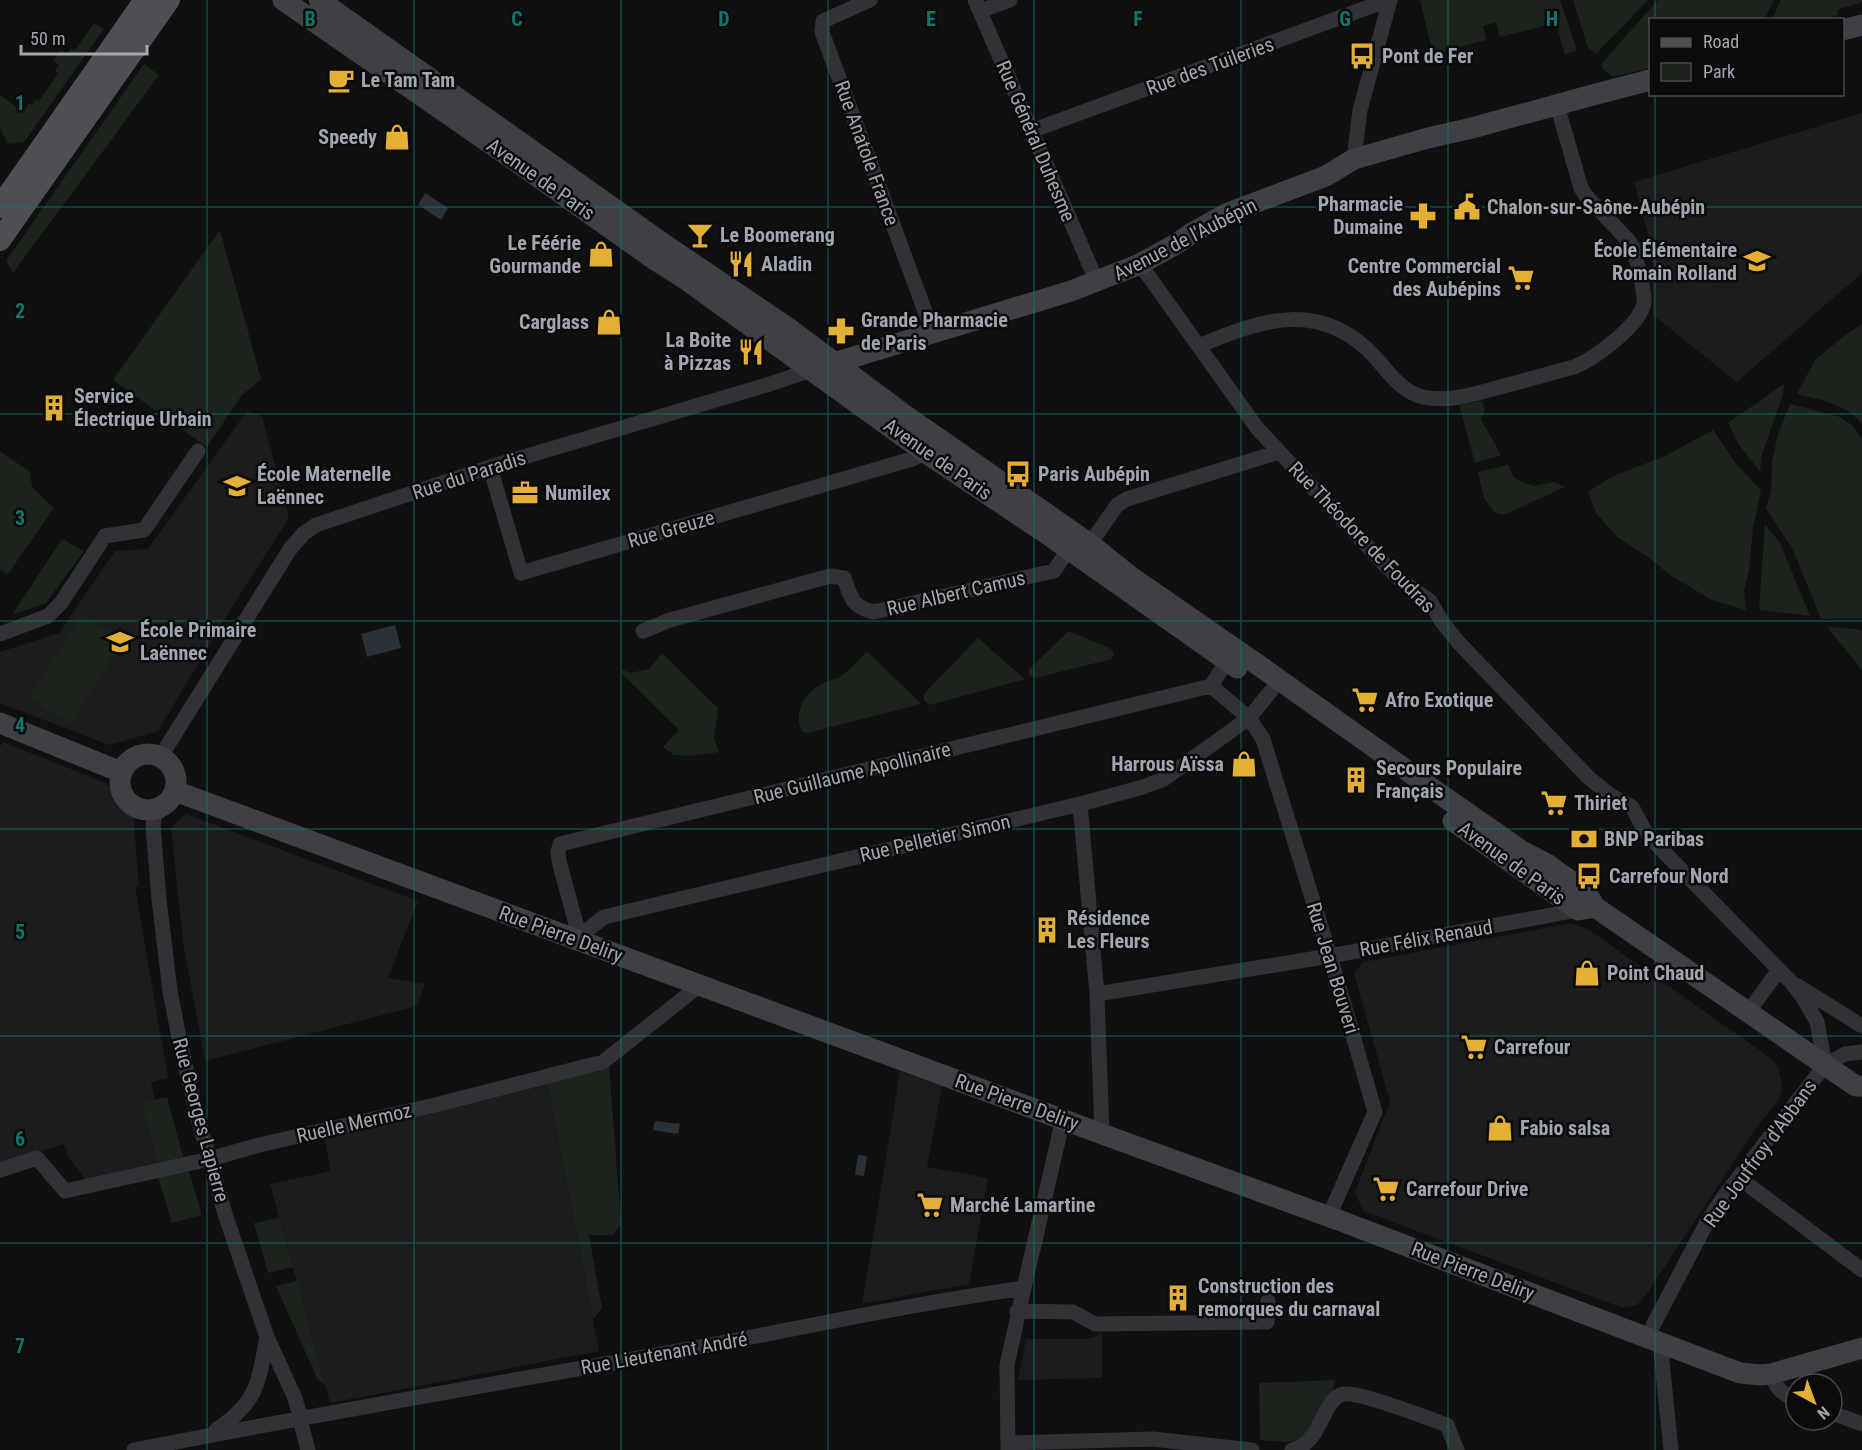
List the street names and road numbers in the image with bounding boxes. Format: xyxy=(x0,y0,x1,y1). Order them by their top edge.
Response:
street label: Rue des Tuileries xyxy=(1143,32,1277,100)
street label: Rue Général Duhesme xyxy=(991,57,1081,225)
street label: Rue Anatole France xyxy=(830,77,904,229)
street label: Avenue de Paris xyxy=(482,133,600,225)
street label: Avenue de l'Aubépin xyxy=(1109,193,1261,285)
street label: Avenue de Paris xyxy=(879,413,997,505)
street label: Rue du Paradis xyxy=(409,445,529,505)
street label: Rue Théodore de Foudras xyxy=(1284,457,1440,617)
street label: Rue Greuze xyxy=(625,505,717,553)
street label: Rue Albert Camus xyxy=(884,565,1028,621)
street label: Rue Guillaume Apollinaire xyxy=(751,737,953,809)
street label: Rue Pelletier Simon xyxy=(858,809,1012,867)
street label: Avenue de Paris xyxy=(1454,816,1570,910)
street label: Rue Jean Bouveri xyxy=(1302,899,1364,1037)
street label: Rue Pierre Deliry xyxy=(496,901,626,967)
street label: Rue Félix Renaud xyxy=(1358,915,1494,961)
street label: Rue Georges Lapierre xyxy=(168,1035,234,1205)
street label: Rue Pierre Deliry xyxy=(952,1069,1082,1135)
street label: Rue Jouffroy d'Abbans xyxy=(1698,1074,1822,1232)
street label: Ruelle Mermoz xyxy=(294,1098,414,1148)
street label: Rue Pierre Deliry xyxy=(1408,1237,1538,1305)
street label: Rue Lieutenant André xyxy=(579,1327,749,1379)

